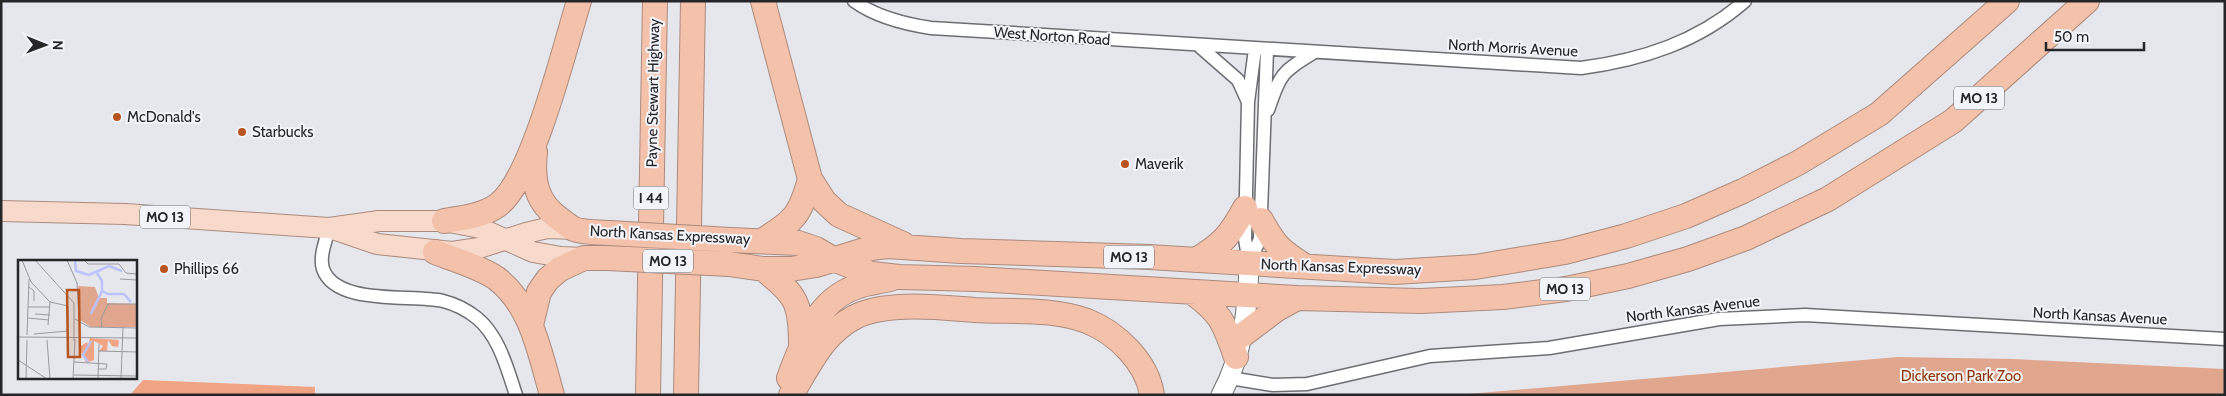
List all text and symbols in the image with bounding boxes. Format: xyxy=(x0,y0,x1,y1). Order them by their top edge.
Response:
street label: Payne Stewart Highway xyxy=(643,18,663,168)
north arrow xyxy=(20,20,70,70)
scale bar xyxy=(2046,20,2144,52)
street label: West Norton Road xyxy=(993,23,1111,49)
text: 50 m xyxy=(2054,28,2089,46)
street label: North Morris Avenue xyxy=(1448,36,1579,60)
text: N xyxy=(49,40,67,50)
road number: MO 13 xyxy=(1954,86,2004,110)
place label: McDonald's xyxy=(127,108,201,126)
marker: McDonald's xyxy=(111,111,123,123)
place label: Starbucks xyxy=(252,123,313,141)
marker: Starbucks xyxy=(236,126,248,138)
place label: Maverik xyxy=(1135,155,1184,173)
marker: Maverik xyxy=(1119,158,1131,170)
road number: I 44 xyxy=(634,187,668,210)
road number: MO 13 xyxy=(140,206,190,228)
street label: North Kansas Expressway xyxy=(589,222,751,248)
road number: MO 13 xyxy=(1104,246,1154,268)
road number: MO 13 xyxy=(643,250,693,272)
street label: North Kansas Expressway xyxy=(1260,255,1422,279)
inset map xyxy=(18,260,136,378)
place label: Phillips 66 xyxy=(174,260,239,278)
marker: Phillips 66 xyxy=(158,263,170,275)
road number: MO 13 xyxy=(1540,278,1590,300)
street label: North Kansas Avenue xyxy=(1625,292,1761,326)
street label: North Kansas Avenue xyxy=(2032,303,2168,329)
park label: Dickerson Park Zoo xyxy=(1901,367,2021,385)

